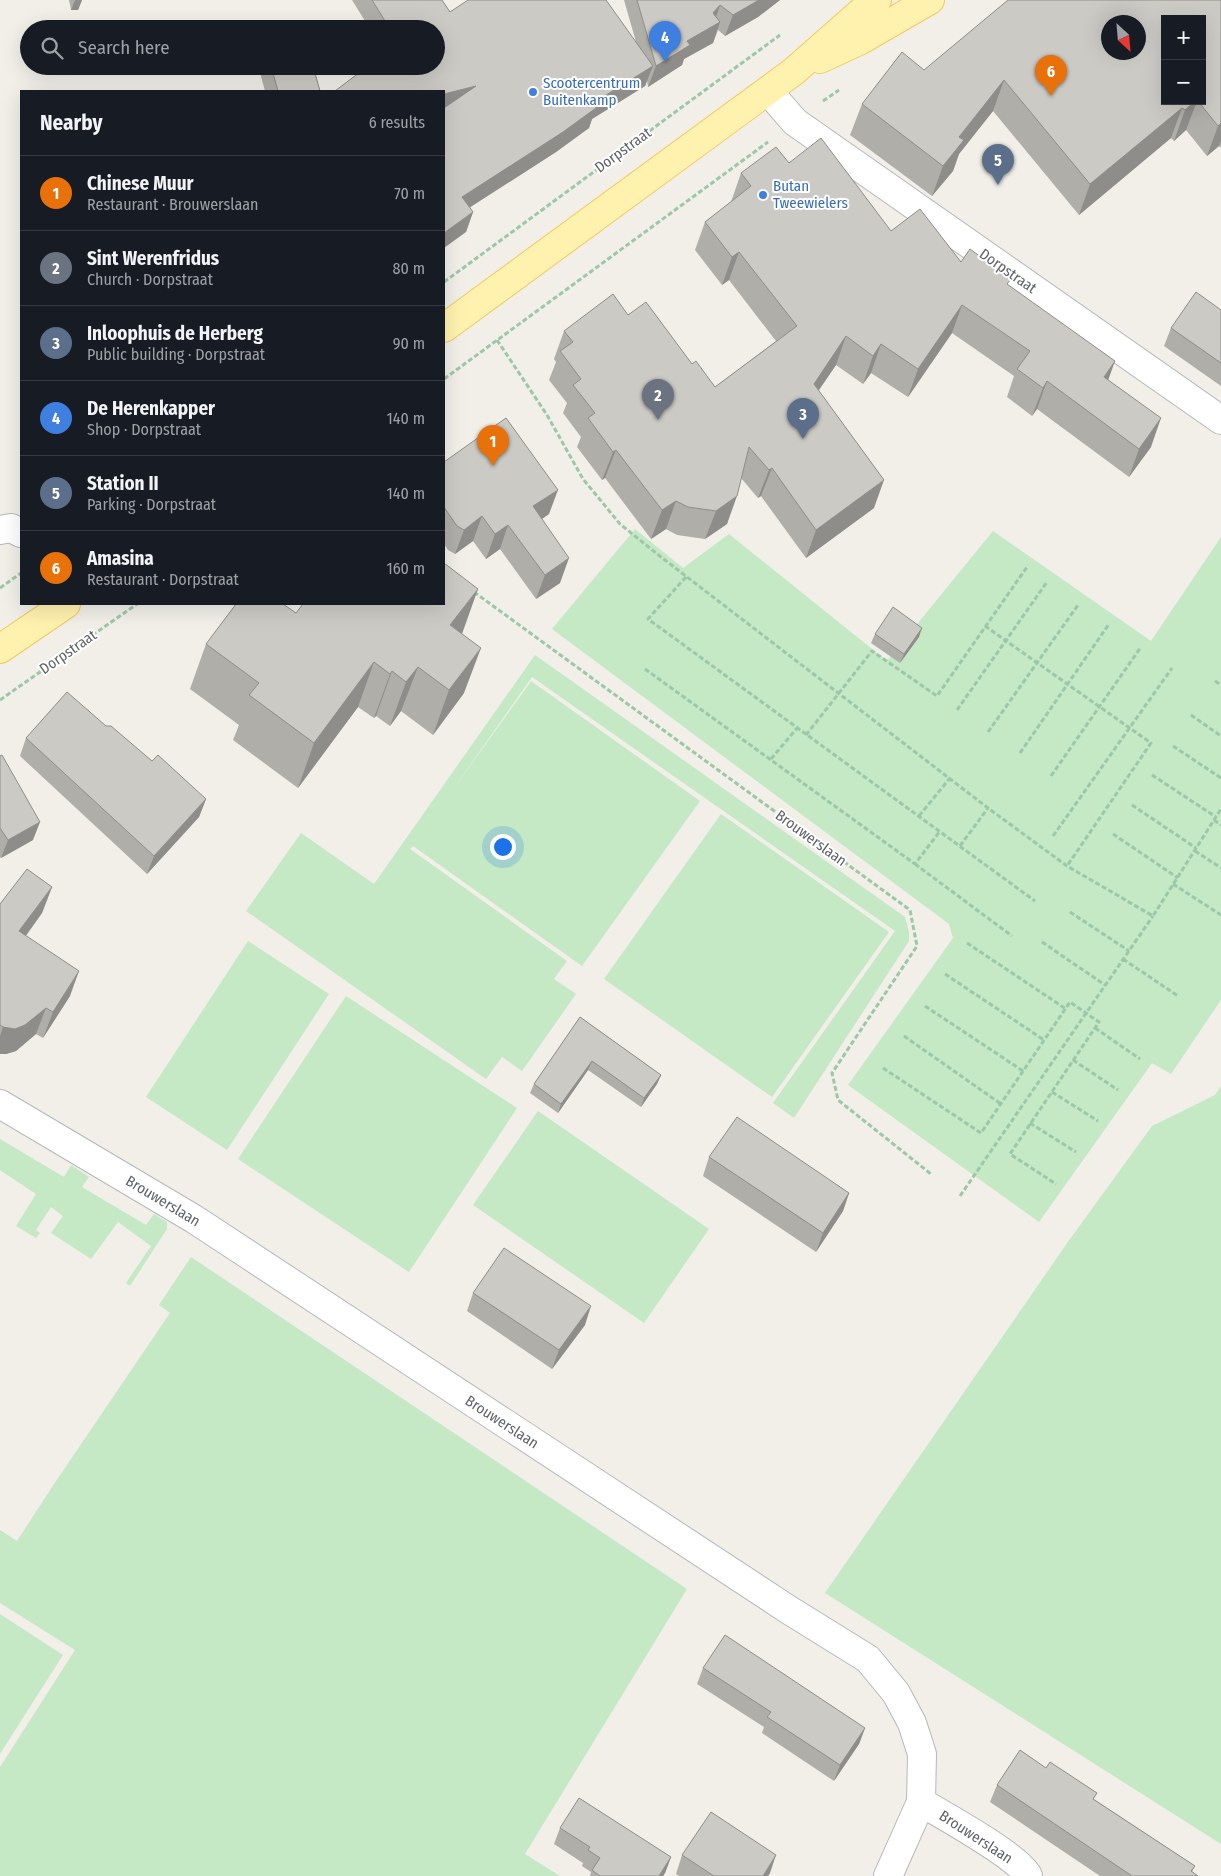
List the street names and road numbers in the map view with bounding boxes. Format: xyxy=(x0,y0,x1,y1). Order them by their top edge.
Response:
street label: Dorpstraat xyxy=(591,123,655,177)
street label: Dorpstraat xyxy=(976,245,1040,297)
street label: Dorpstraat xyxy=(36,626,100,678)
street label: Brouwerslaan xyxy=(772,806,850,870)
street label: Brouwerslaan xyxy=(122,1172,204,1230)
street label: Brouwerslaan xyxy=(462,1392,542,1452)
street label: Brouwerslaan xyxy=(936,1807,1016,1867)

